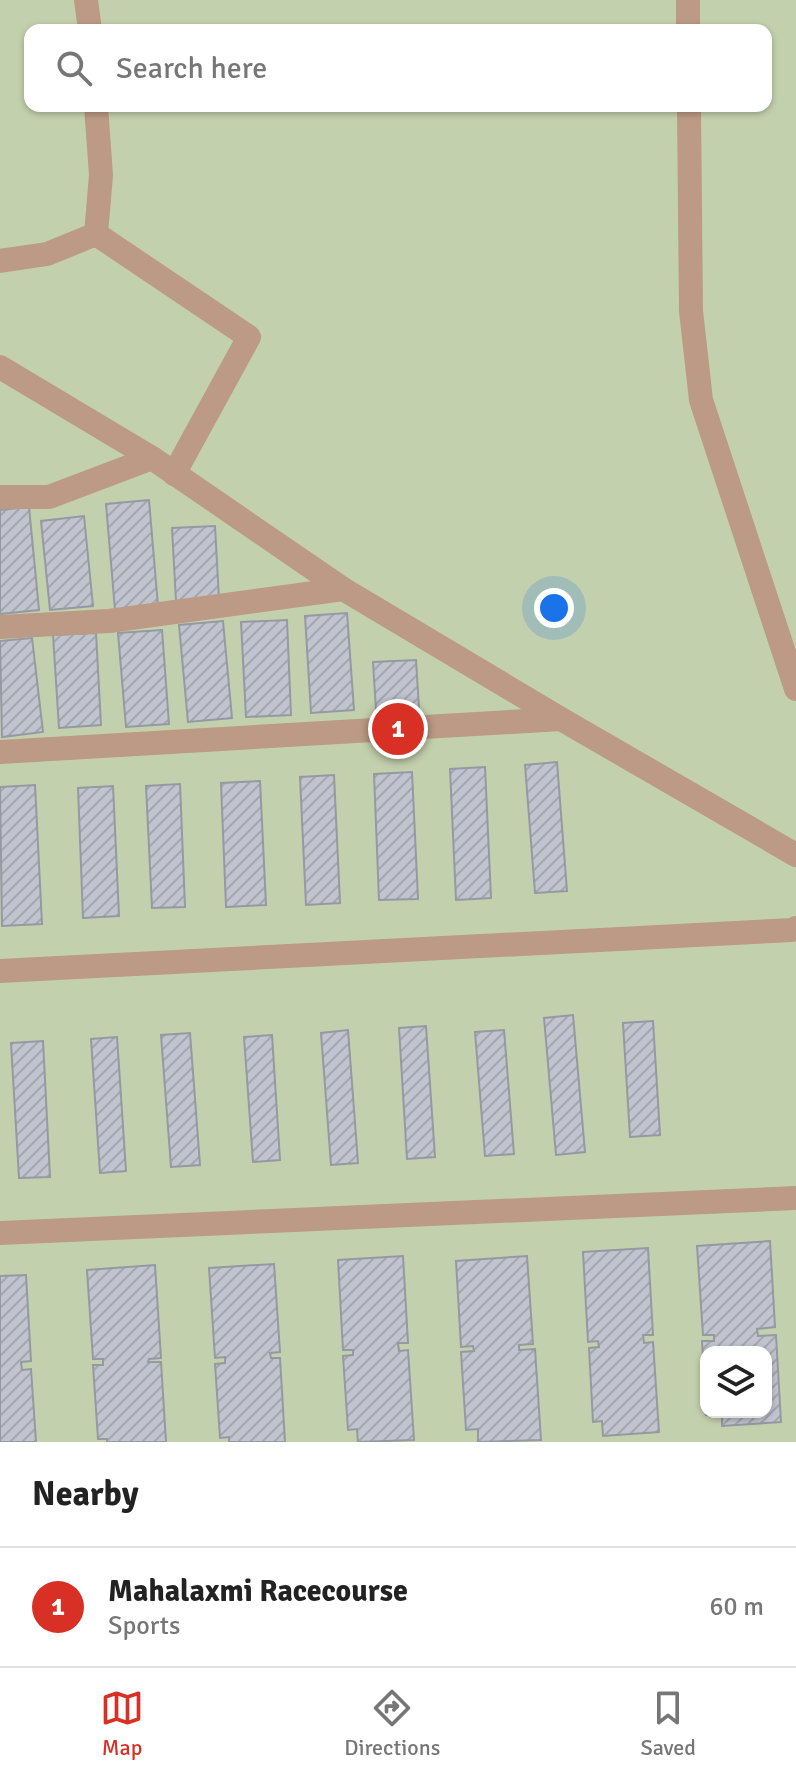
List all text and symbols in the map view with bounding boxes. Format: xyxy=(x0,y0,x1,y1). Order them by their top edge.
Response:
search box xyxy=(24,24,772,112)
icon: search xyxy=(52,46,96,90)
text: Search here xyxy=(116,50,267,87)
your location xyxy=(534,588,574,628)
pin: 1 xyxy=(372,699,424,759)
map controls xyxy=(700,1346,772,1418)
button: layers xyxy=(700,1346,772,1418)
text: Nearby xyxy=(32,1473,139,1515)
text: Mahalaxmi Racecourse xyxy=(108,1573,408,1610)
text: 1 xyxy=(51,1591,65,1623)
text: 60 m xyxy=(709,1591,764,1623)
text: Sports xyxy=(108,1610,180,1642)
tab: Map xyxy=(100,1686,144,1761)
tab: Directions xyxy=(344,1686,440,1761)
tab: Saved xyxy=(641,1686,696,1761)

